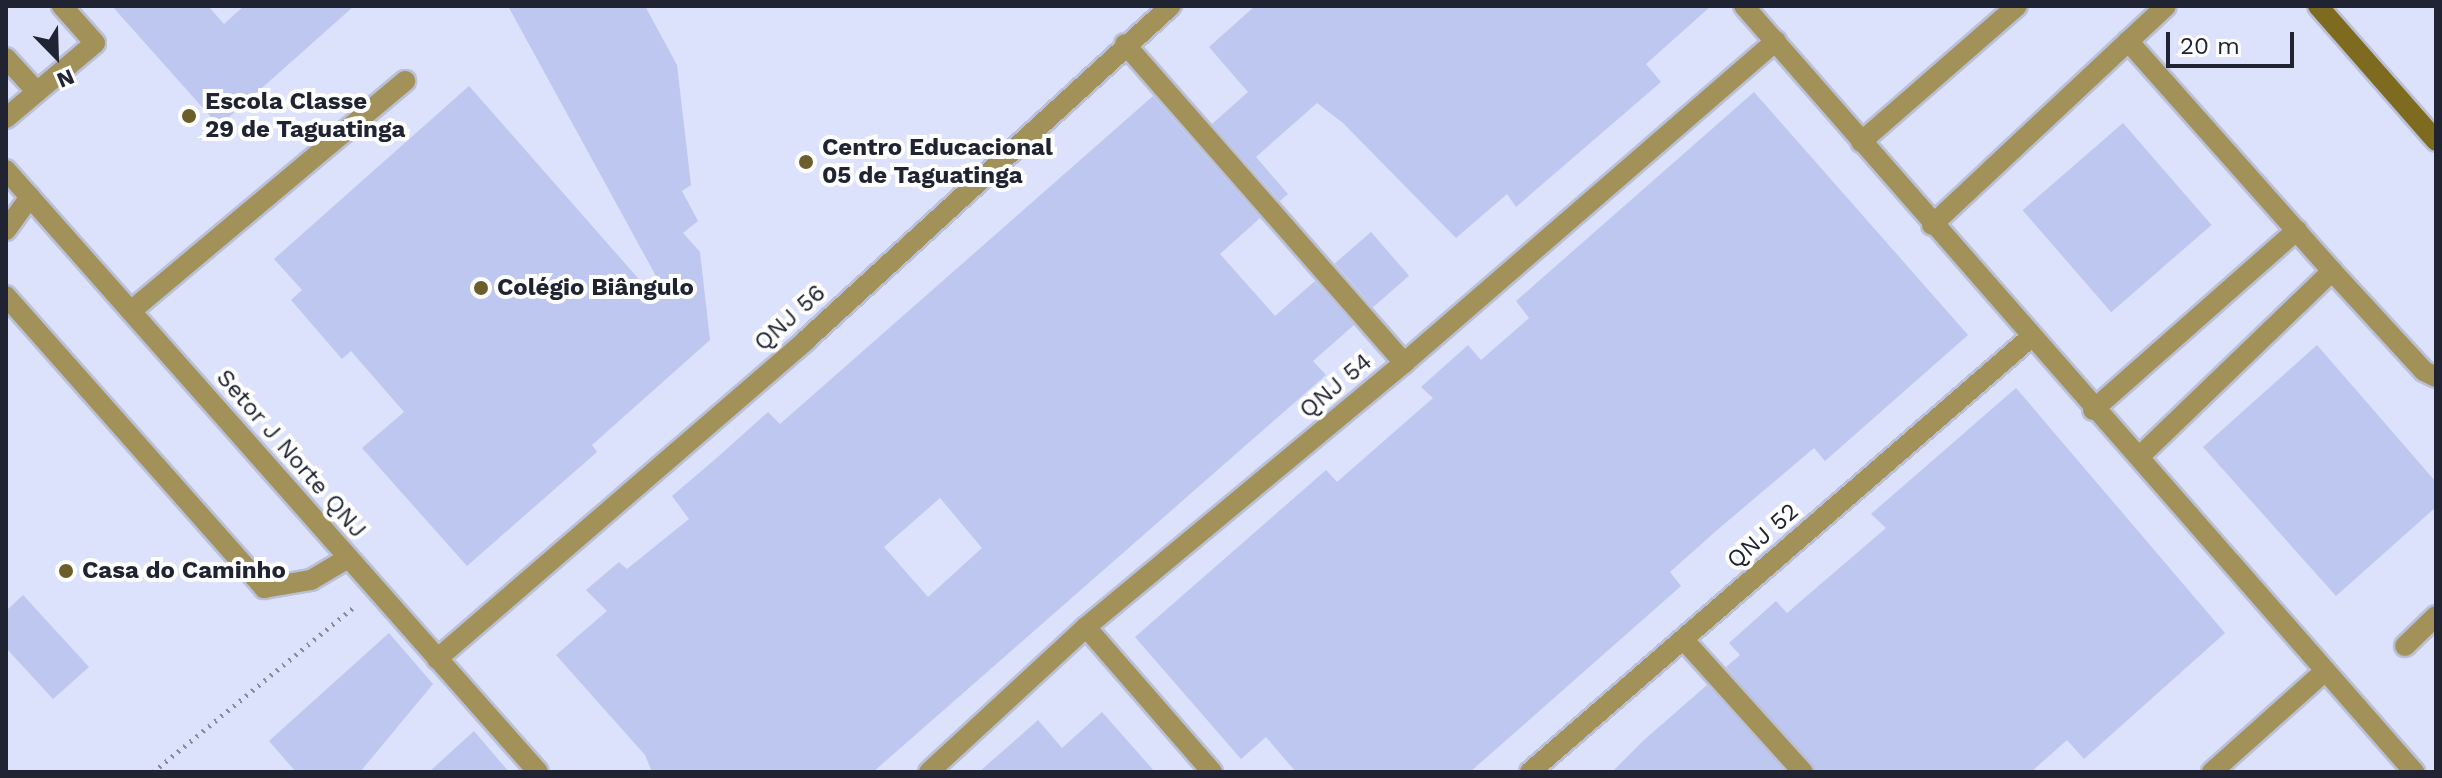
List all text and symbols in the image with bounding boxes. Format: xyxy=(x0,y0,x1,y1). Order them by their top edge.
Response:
north arrow xyxy=(16,16,96,96)
scale bar xyxy=(2170,16,2298,66)
text: 20 m xyxy=(2180,32,2240,60)
text: N xyxy=(53,64,78,93)
place label: Escola Classe 29 de Taguatinga xyxy=(205,88,406,144)
marker: Escola Classe 29 de Taguatinga xyxy=(180,107,198,125)
place label: Centro Educacional 05 de Taguatinga xyxy=(822,134,1053,190)
marker: Centro Educacional 05 de Taguatinga xyxy=(797,153,815,171)
place label: Colégio Biângulo xyxy=(497,274,694,302)
marker: Colégio Biângulo xyxy=(472,279,490,297)
street label: QNJ 56 xyxy=(748,279,832,357)
street label: QNJ 54 xyxy=(1294,347,1378,425)
street label: Setor J Norte QNJ xyxy=(210,363,372,545)
street label: QNJ 52 xyxy=(1721,497,1805,575)
place label: Casa do Caminho xyxy=(82,557,286,585)
marker: Casa do Caminho xyxy=(57,562,75,580)

